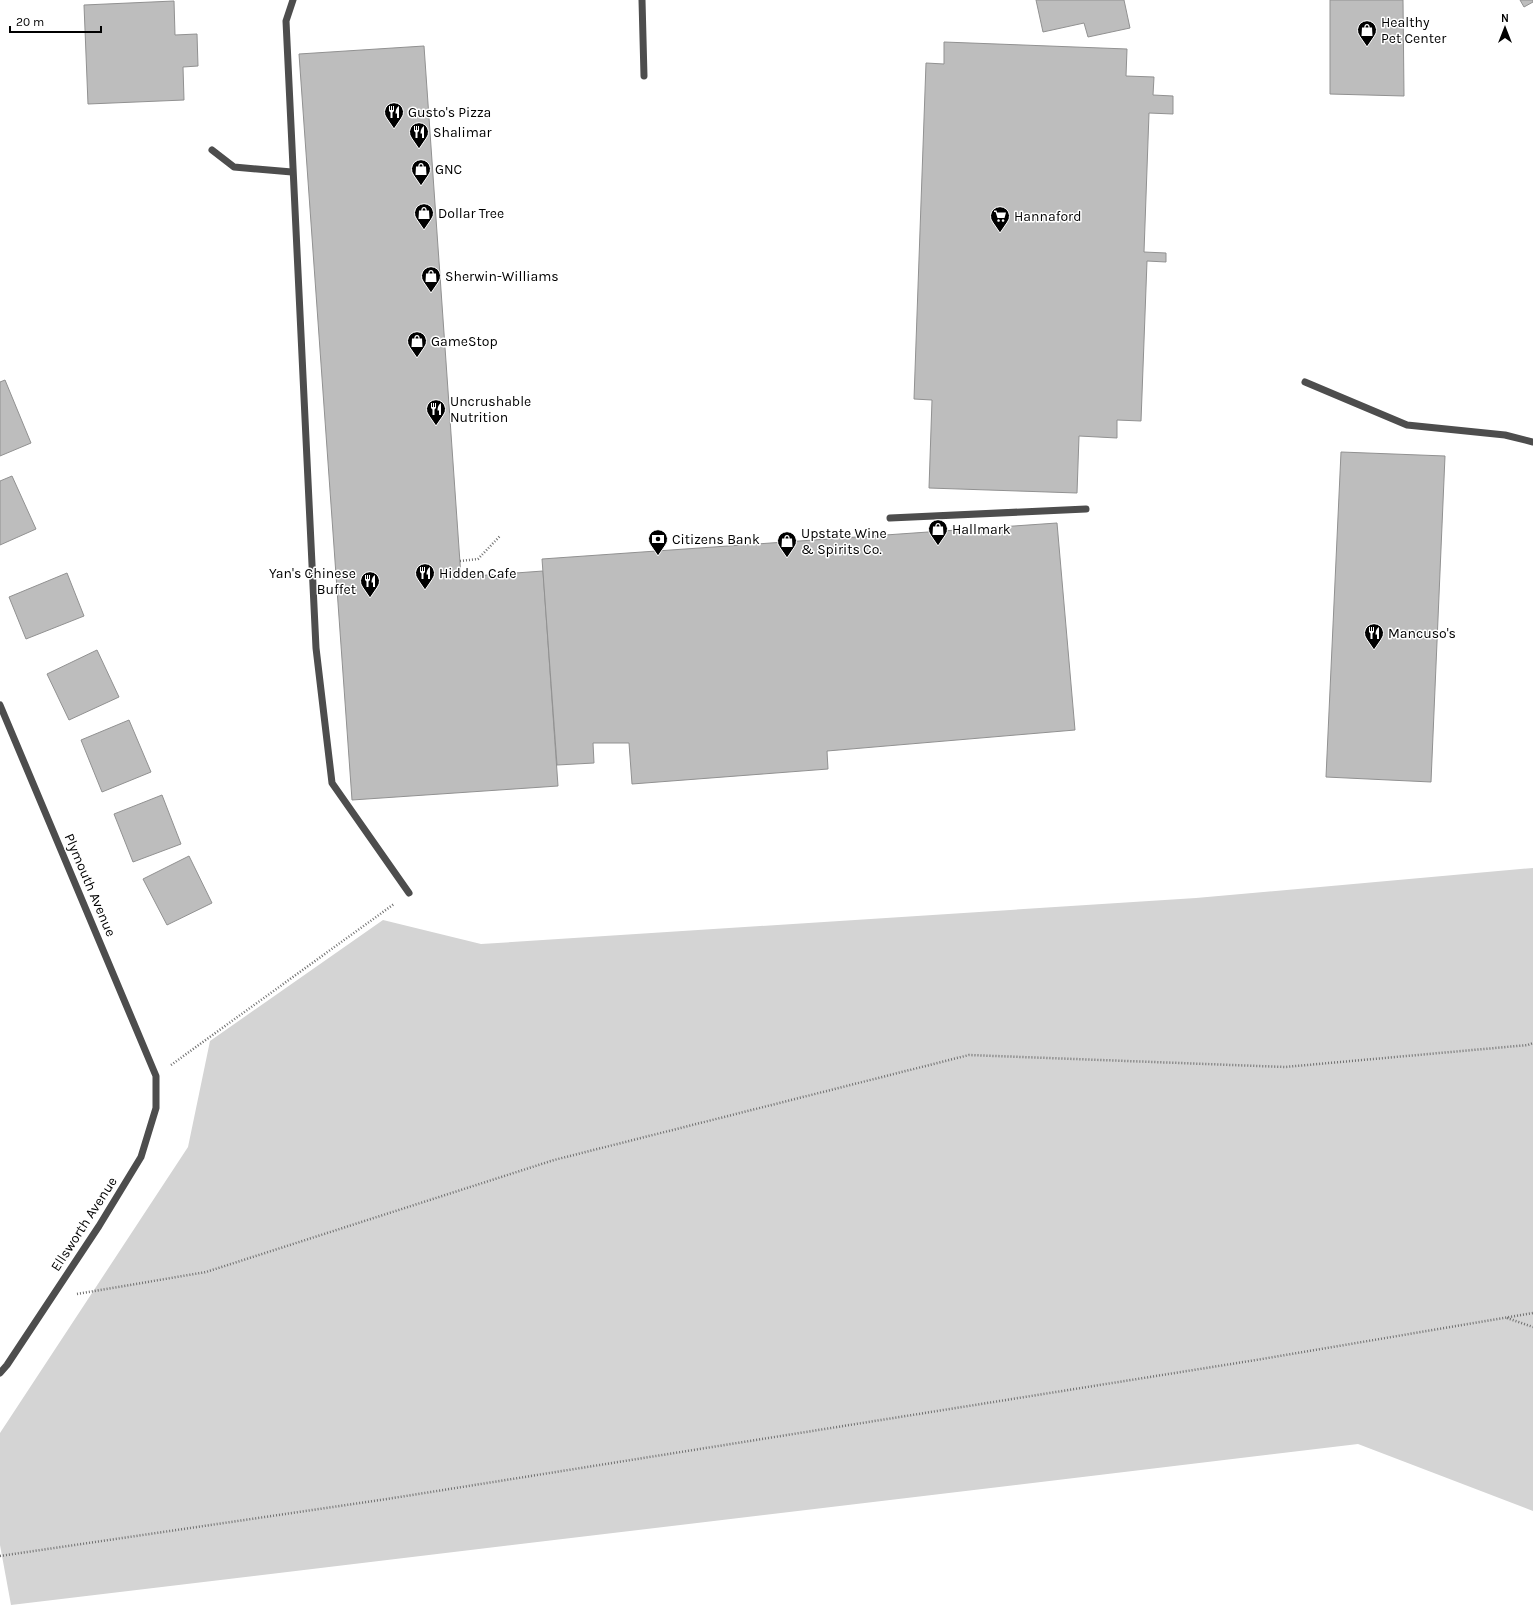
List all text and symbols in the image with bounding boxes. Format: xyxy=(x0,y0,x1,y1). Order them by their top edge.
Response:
scale bar xyxy=(10,8,101,34)
north arrow xyxy=(1485,8,1525,48)
text: N xyxy=(1501,12,1509,25)
place label: Healthy Pet Center xyxy=(1381,14,1447,47)
text: 20 m xyxy=(16,15,44,29)
shop icon: Healthy Pet Center xyxy=(1356,19,1378,47)
restaurant icon: Gusto's Pizza xyxy=(383,101,405,129)
place label: Gusto's Pizza xyxy=(408,104,491,121)
restaurant icon: Shalimar xyxy=(408,121,430,149)
place label: Shalimar xyxy=(433,124,493,141)
shop icon: GNC xyxy=(410,158,432,186)
place label: GNC xyxy=(435,161,462,178)
shop icon: Dollar Tree xyxy=(413,202,435,230)
place label: Dollar Tree xyxy=(438,205,504,222)
supermarket icon: Hannaford xyxy=(989,205,1011,233)
place label: Hannaford xyxy=(1014,208,1081,225)
shop icon: Sherwin-Williams xyxy=(420,265,442,293)
place label: Sherwin-Williams xyxy=(445,268,559,285)
shop icon: GameStop xyxy=(406,330,428,358)
place label: GameStop xyxy=(431,333,498,350)
place label: Uncrushable Nutrition xyxy=(450,393,531,426)
restaurant icon: Uncrushable Nutrition xyxy=(425,398,447,426)
shop icon: Hallmark xyxy=(927,518,949,546)
place label: Hallmark xyxy=(952,521,1011,538)
place label: Upstate Wine & Spirits Co. xyxy=(801,525,887,558)
bank icon: Citizens Bank xyxy=(647,528,669,556)
shop icon: Upstate Wine & Spirits Co. xyxy=(776,530,798,558)
place label: Citizens Bank xyxy=(672,531,760,548)
restaurant icon: Hidden Cafe xyxy=(414,562,436,590)
place label: Yan's Chinese Buffet xyxy=(269,565,356,598)
place label: Hidden Cafe xyxy=(439,565,516,582)
restaurant icon: Yan's Chinese Buffet xyxy=(359,570,381,598)
restaurant icon: Mancuso's xyxy=(1363,622,1385,650)
place label: Mancuso's xyxy=(1388,625,1456,642)
street label: Plymouth Avenue xyxy=(61,831,119,939)
street label: Ellsworth Avenue xyxy=(47,1174,121,1274)

